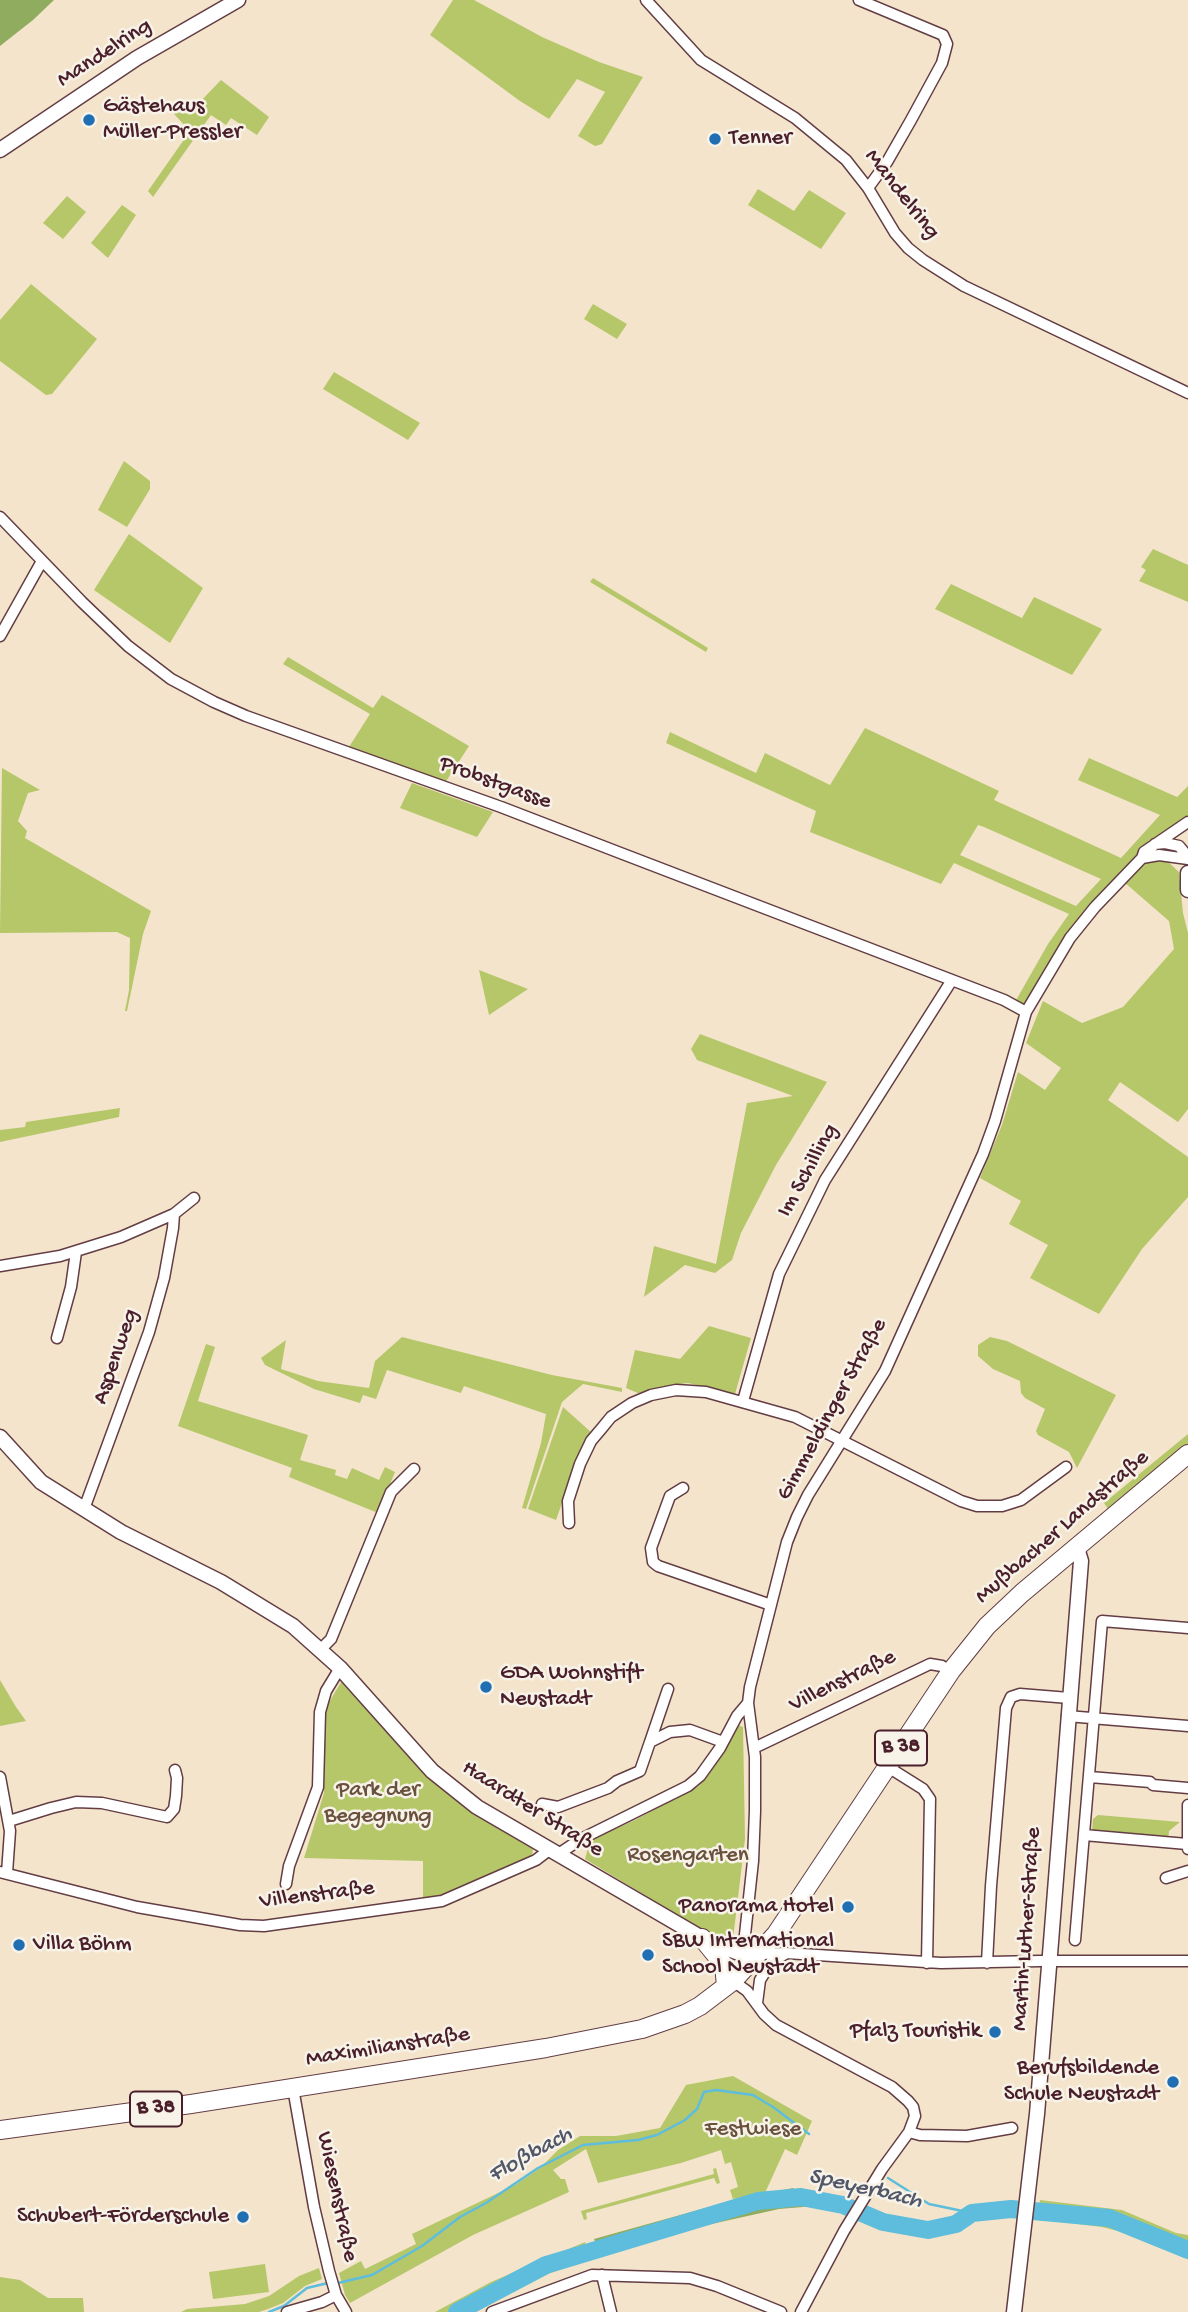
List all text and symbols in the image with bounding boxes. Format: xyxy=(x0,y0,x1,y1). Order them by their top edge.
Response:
street label: Mandelring xyxy=(53,13,157,95)
place label: Gästehaus Müller-Pressler xyxy=(103,93,242,147)
marker: Gästehaus Müller-Pressler xyxy=(81,112,97,128)
place label: Tenner xyxy=(729,125,792,153)
marker: Tenner xyxy=(707,131,723,147)
street label: Mandelring xyxy=(857,144,945,246)
street label: Probstgasse xyxy=(435,751,555,817)
street label: Im Schilling xyxy=(772,1120,846,1222)
street label: Aspenweg xyxy=(88,1306,146,1408)
street label: Gimmeldinger Straße xyxy=(772,1314,894,1506)
street label: Mußbacher Landstraße xyxy=(970,1445,1156,1611)
street label: Villenstraße xyxy=(785,1644,901,1720)
place label: GDA Wohnstift Neustadt xyxy=(500,1660,643,1714)
marker: GDA Wohnstift Neustadt xyxy=(478,1679,494,1695)
road number: B 38 xyxy=(875,1730,927,1766)
street label: Haardter Straße xyxy=(456,1755,608,1865)
park label: Park der Begegnung xyxy=(324,1777,432,1831)
street label: Martin-Luther-Straße xyxy=(1007,1826,1049,2032)
park label: Rosengarten xyxy=(627,1842,749,1870)
street label: Villenstraße xyxy=(258,1875,376,1917)
place label: Panorama Hotel xyxy=(679,1893,834,1921)
marker: Panorama Hotel xyxy=(840,1899,856,1915)
place label: SBW International School Neustadt xyxy=(662,1928,834,1982)
place label: Villa Böhm xyxy=(33,1931,132,1959)
marker: Villa Böhm xyxy=(11,1937,27,1953)
marker: SBW International School Neustadt xyxy=(640,1947,656,1963)
place label: Pfalz Touristik xyxy=(850,2018,981,2046)
street label: Maximilianstraße xyxy=(304,2021,472,2075)
marker: Pfalz Touristik xyxy=(987,2024,1003,2040)
place label: Berufsbildende Schule Neustadt xyxy=(1004,2055,1159,2109)
marker: Berufsbildende Schule Neustadt xyxy=(1165,2074,1181,2090)
road number: B 38 xyxy=(130,2092,182,2126)
park label: Festwiese xyxy=(705,2116,801,2144)
water label: Floßbach xyxy=(484,2121,578,2191)
street label: Wiesenstraße xyxy=(309,2129,363,2265)
water label: Speyerbach xyxy=(806,2163,924,2217)
place label: Schubert-Förderschule xyxy=(17,2203,229,2231)
marker: Schubert-Förderschule xyxy=(235,2209,251,2225)

